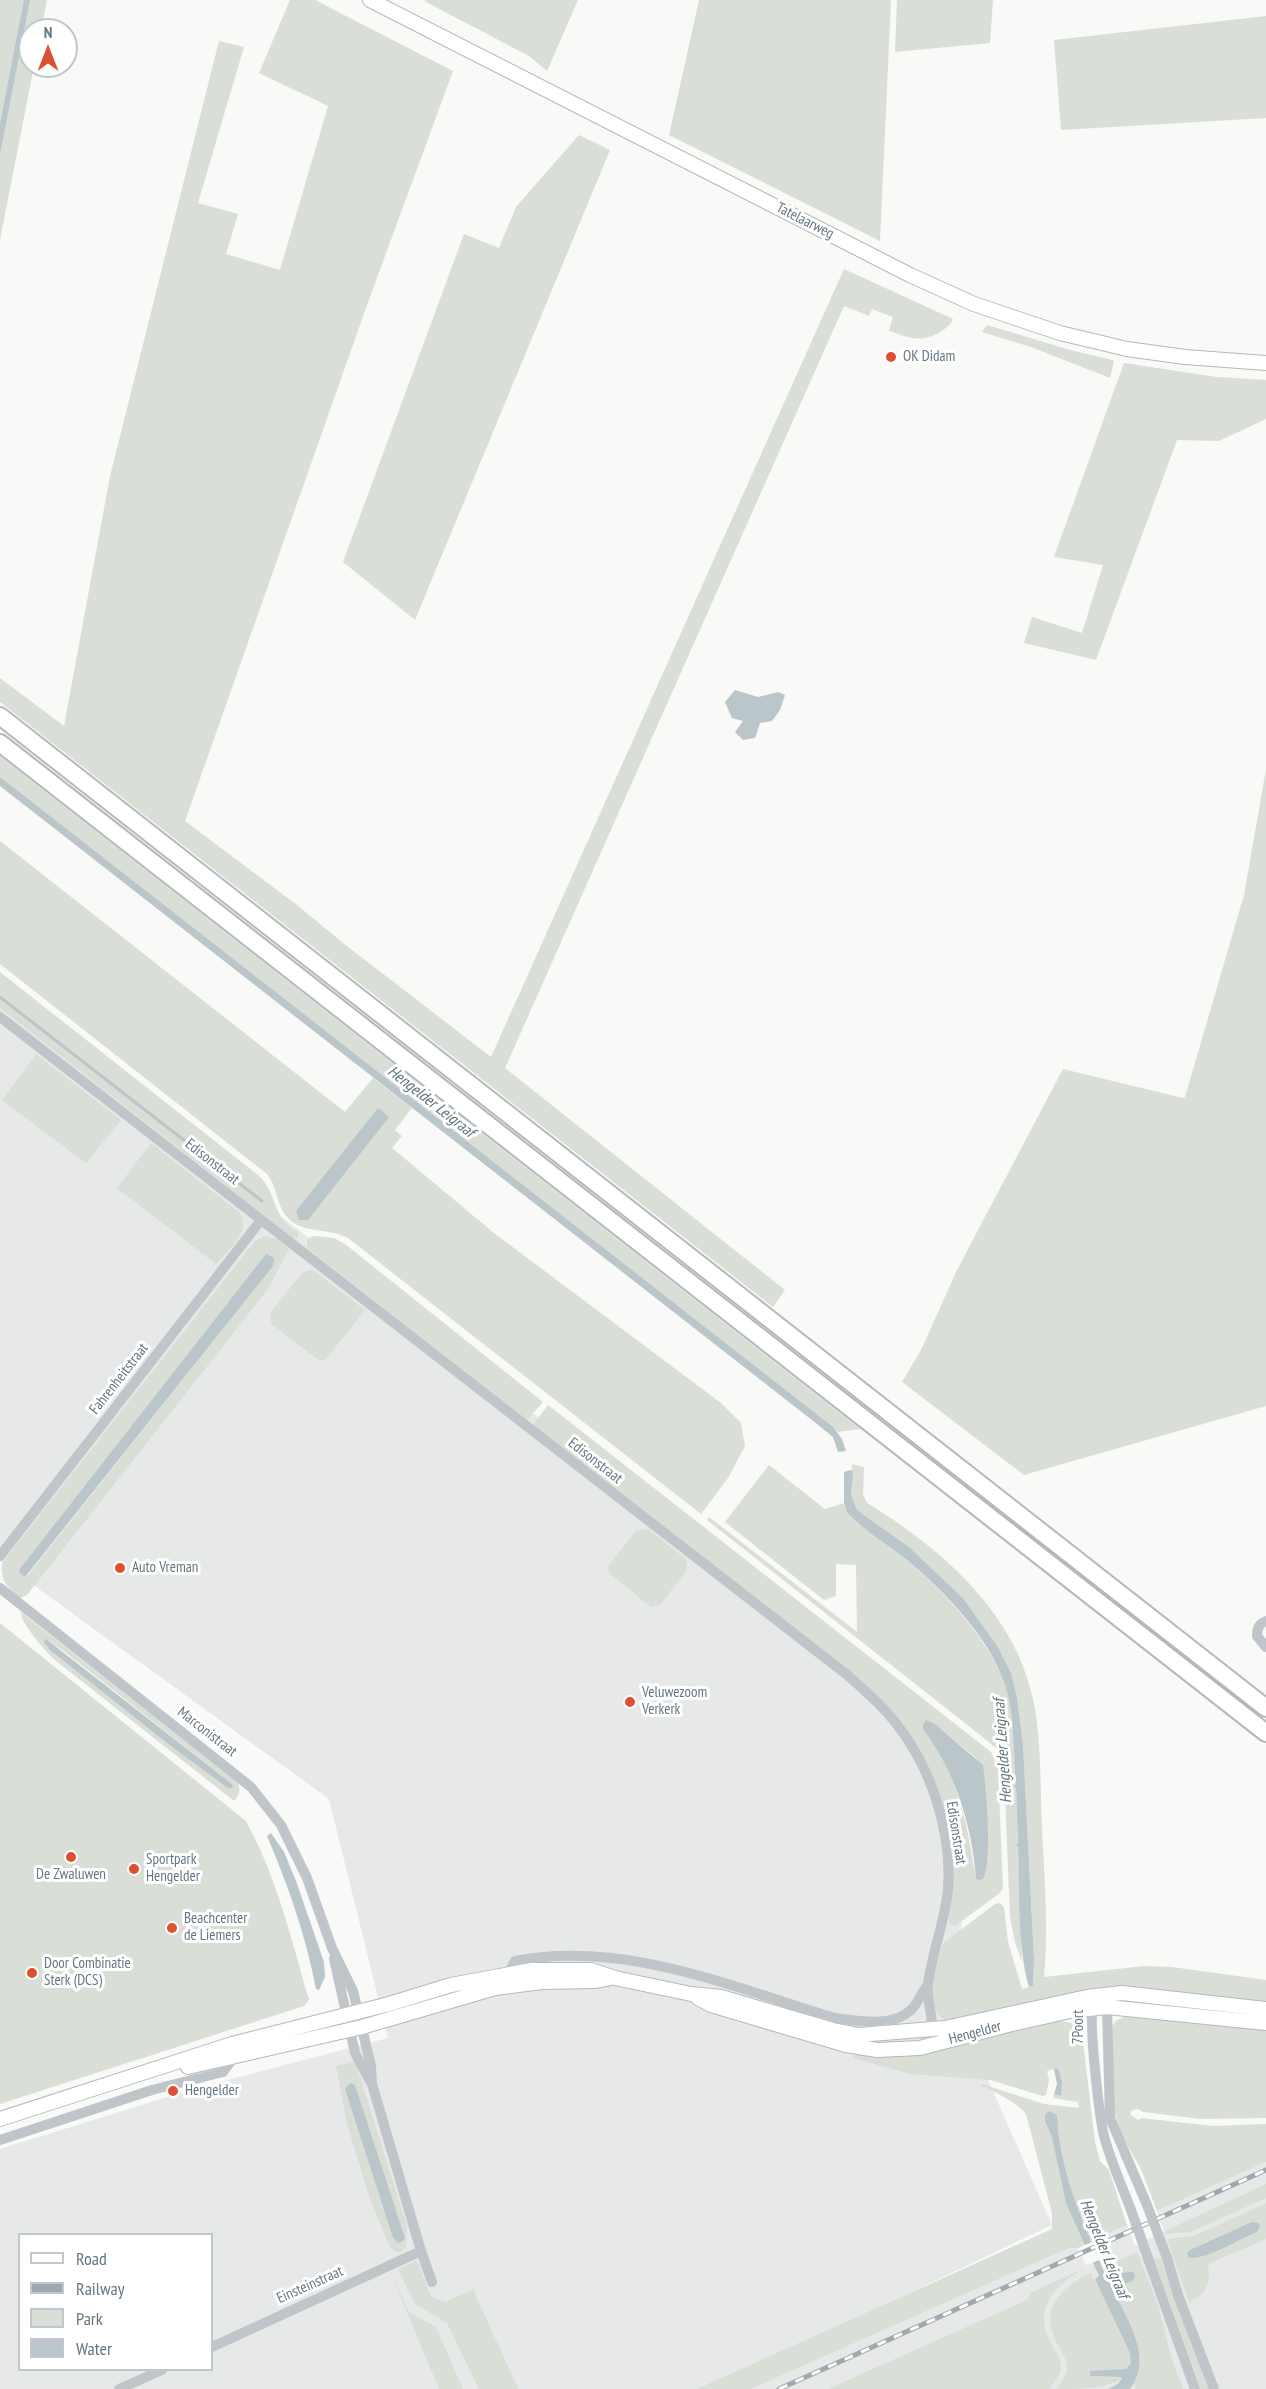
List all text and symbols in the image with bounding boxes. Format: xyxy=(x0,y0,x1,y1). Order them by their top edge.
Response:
north arrow xyxy=(18,18,78,78)
text: N xyxy=(44,22,52,42)
street label: Tatelaarweg xyxy=(773,199,837,243)
place label: OK Didam xyxy=(903,348,955,366)
marker: OK Didam xyxy=(884,350,898,364)
water label: Hengelder Leigraaf xyxy=(384,1062,478,1142)
street label: Edisonstraat xyxy=(181,1135,243,1189)
street label: Fahrenheitstraat xyxy=(86,1340,152,1418)
street label: Edisonstraat xyxy=(564,1434,626,1488)
place label: Auto Vreman xyxy=(132,1559,198,1577)
marker: Auto Vreman xyxy=(113,1561,127,1575)
place label: Veluwezoom Verkerk xyxy=(642,1684,707,1719)
marker: Veluwezoom Verkerk xyxy=(623,1695,637,1709)
water label: Hengelder Leigraaf xyxy=(990,1698,1016,1804)
street label: Marconistraat xyxy=(174,1703,240,1761)
street label: Edisonstraat xyxy=(942,1800,970,1866)
marker: De Zwaluwen xyxy=(64,1850,78,1864)
place label: Sportpark Hengelder xyxy=(146,1851,200,1886)
marker: Sportpark Hengelder xyxy=(127,1862,141,1876)
place label: De Zwaluwen xyxy=(36,1866,106,1884)
place label: Beachcenter de Liemers xyxy=(184,1910,247,1945)
marker: Beachcenter de Liemers xyxy=(165,1921,179,1935)
place label: Door Combinatie Sterk (DCS) xyxy=(44,1955,131,1990)
marker: Door Combinatie Sterk (DCS) xyxy=(25,1966,39,1980)
street label: 7Poort xyxy=(1070,2010,1088,2044)
street label: Hengelder xyxy=(947,2017,1003,2049)
place label: Hengelder xyxy=(185,2082,239,2100)
marker: Hengelder xyxy=(166,2084,180,2098)
water label: Hengelder Leigraaf xyxy=(1075,2197,1133,2301)
legend xyxy=(18,2233,213,2371)
text: Road xyxy=(76,2247,107,2270)
street label: Einsteinstraat xyxy=(274,2262,346,2308)
text: Railway xyxy=(76,2277,125,2300)
text: Park xyxy=(76,2307,103,2330)
text: Water xyxy=(76,2337,112,2360)

